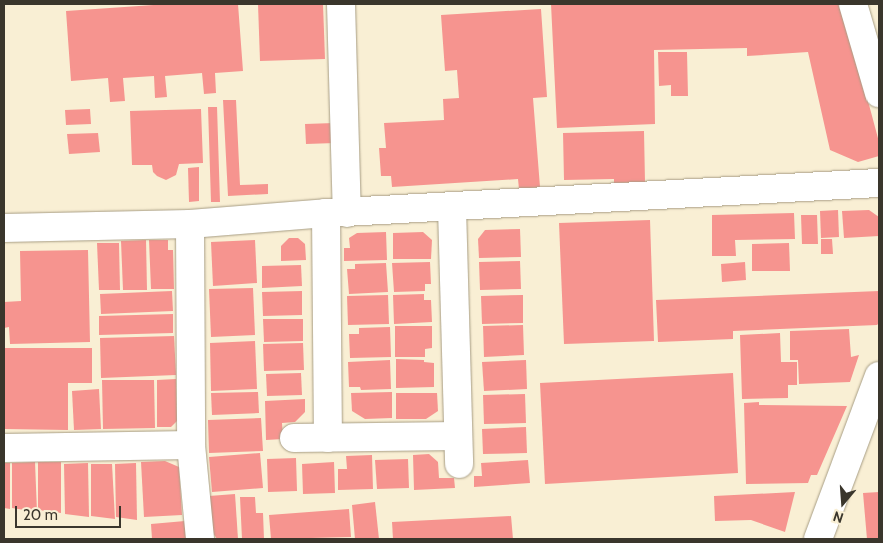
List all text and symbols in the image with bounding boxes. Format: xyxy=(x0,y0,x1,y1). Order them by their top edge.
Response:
north arrow xyxy=(818,478,868,528)
scale bar xyxy=(18,496,124,528)
text: 20 m xyxy=(23,506,58,524)
text: N xyxy=(831,507,846,527)

